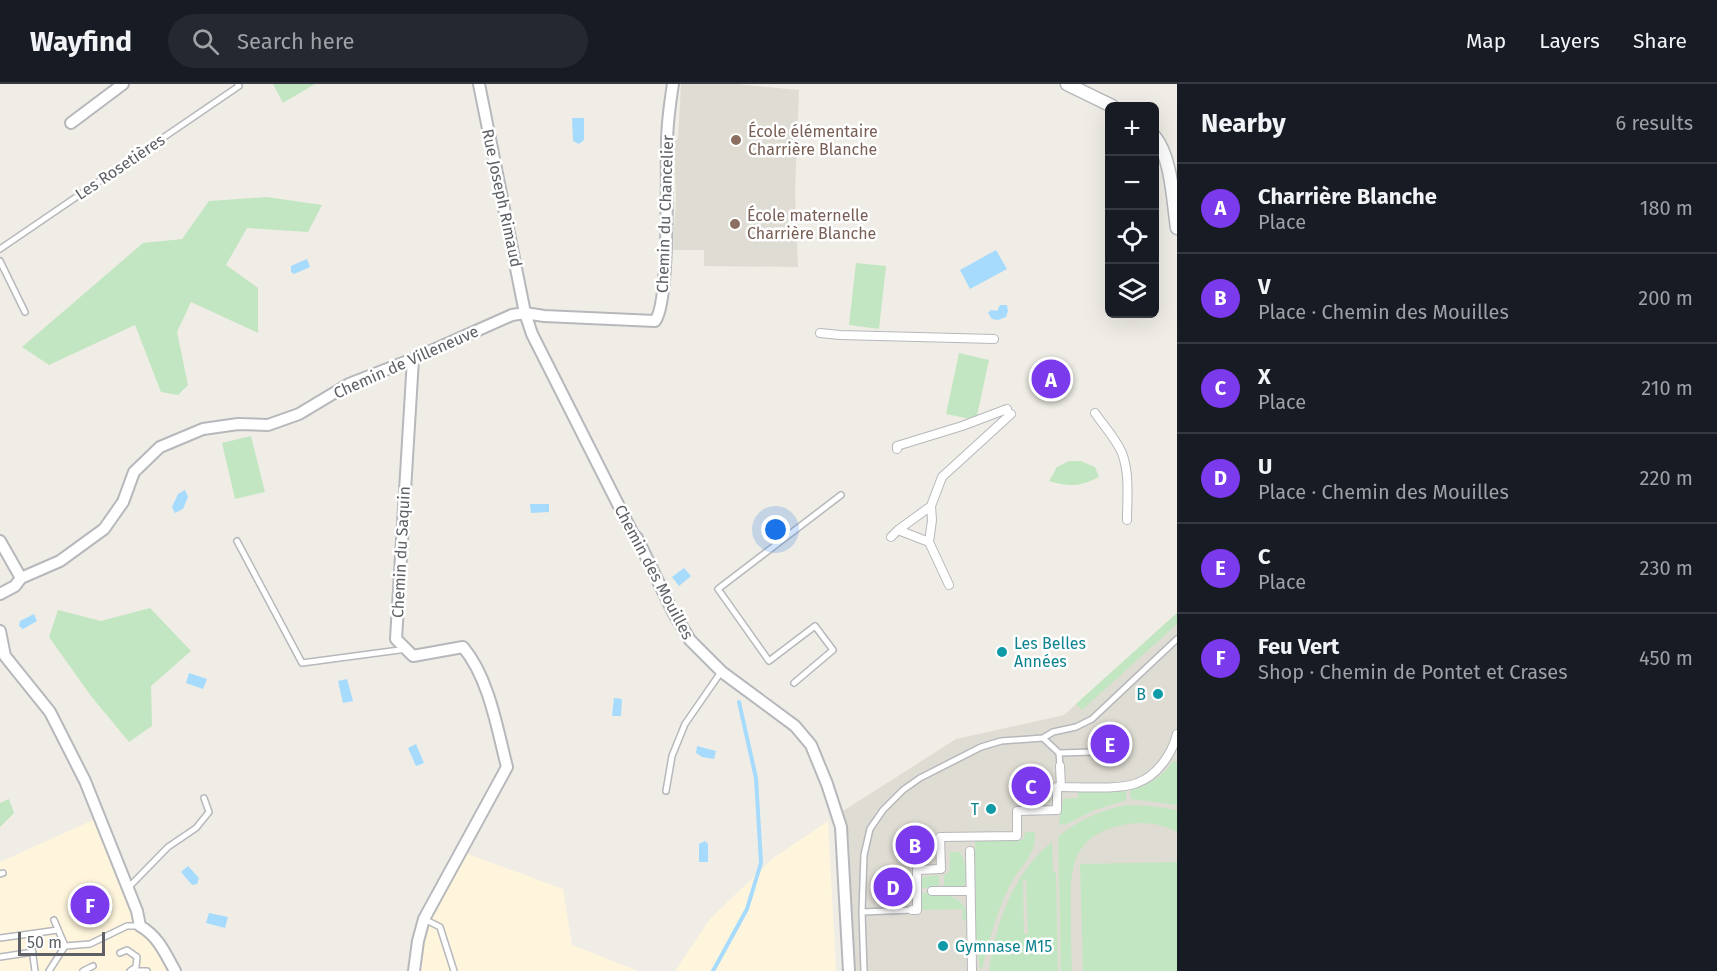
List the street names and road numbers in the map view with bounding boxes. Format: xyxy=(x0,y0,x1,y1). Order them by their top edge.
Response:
street label: Rue Joseph Rimaud xyxy=(478,127,526,269)
street label: Les Rosetières xyxy=(72,130,168,204)
street label: Chemin du Chancelier xyxy=(653,134,677,293)
street label: Chemin de Villeneuve xyxy=(331,321,481,403)
street label: Chemin du Saquin xyxy=(388,486,414,618)
street label: Chemin des Mouilles xyxy=(610,501,698,643)

